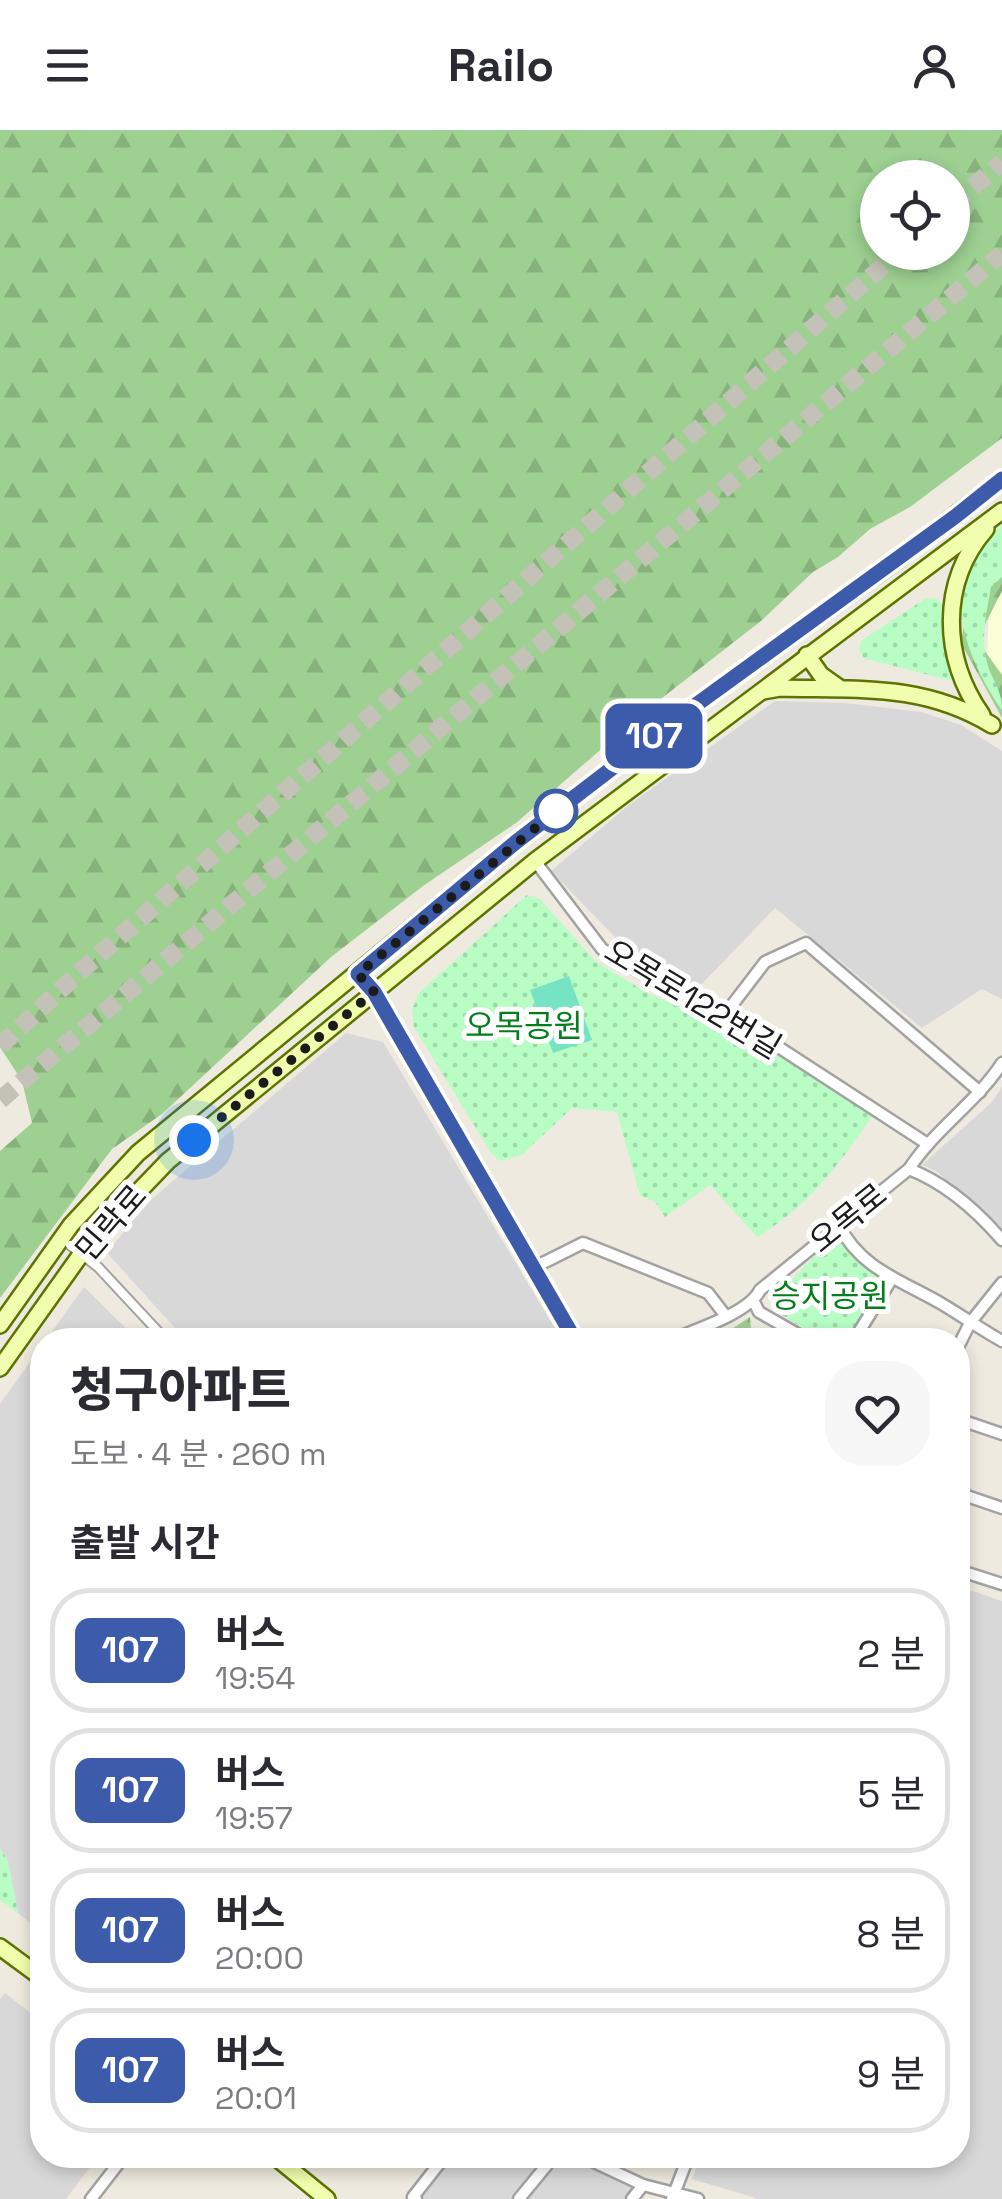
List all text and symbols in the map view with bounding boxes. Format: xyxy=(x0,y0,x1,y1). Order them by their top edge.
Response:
text: Railo xyxy=(448,37,554,94)
icon: menu xyxy=(40,38,95,93)
icon: person xyxy=(907,38,962,93)
map controls xyxy=(860,160,970,270)
button: locate xyxy=(860,160,970,270)
line badge: 107 xyxy=(596,704,712,768)
text: 107 xyxy=(625,714,683,758)
unlabelled marker xyxy=(535,790,577,832)
street label: 오목로122번길 xyxy=(597,931,789,1067)
park label: 오목공원 xyxy=(465,1006,583,1046)
your location xyxy=(169,1115,219,1165)
street label: 오목로 xyxy=(801,1175,895,1261)
street label: 민락로 xyxy=(67,1177,155,1269)
park label: 승지공원 xyxy=(771,1276,889,1316)
text: 청구아파트 xyxy=(70,1360,291,1421)
button: heart xyxy=(825,1361,930,1466)
text: 도보 · 4 분 · 260 m xyxy=(70,1434,327,1474)
text: 출발 시간 xyxy=(70,1519,220,1567)
text: 버스 xyxy=(215,1610,285,1658)
text: 107 xyxy=(101,1628,159,1672)
text: 2 분 xyxy=(857,1630,925,1678)
text: 19:54 xyxy=(215,1658,295,1698)
text: 버스 xyxy=(215,1750,285,1798)
text: 107 xyxy=(101,1768,159,1812)
text: 5 분 xyxy=(858,1770,925,1818)
text: 19:57 xyxy=(215,1798,293,1838)
text: 버스 xyxy=(215,1890,285,1938)
text: 107 xyxy=(101,1908,159,1952)
text: 8 분 xyxy=(857,1910,925,1958)
text: 20:00 xyxy=(215,1938,304,1978)
text: 버스 xyxy=(215,2030,285,2078)
text: 107 xyxy=(101,2048,159,2092)
text: 9 분 xyxy=(857,2050,925,2098)
text: 20:01 xyxy=(215,2078,297,2118)

